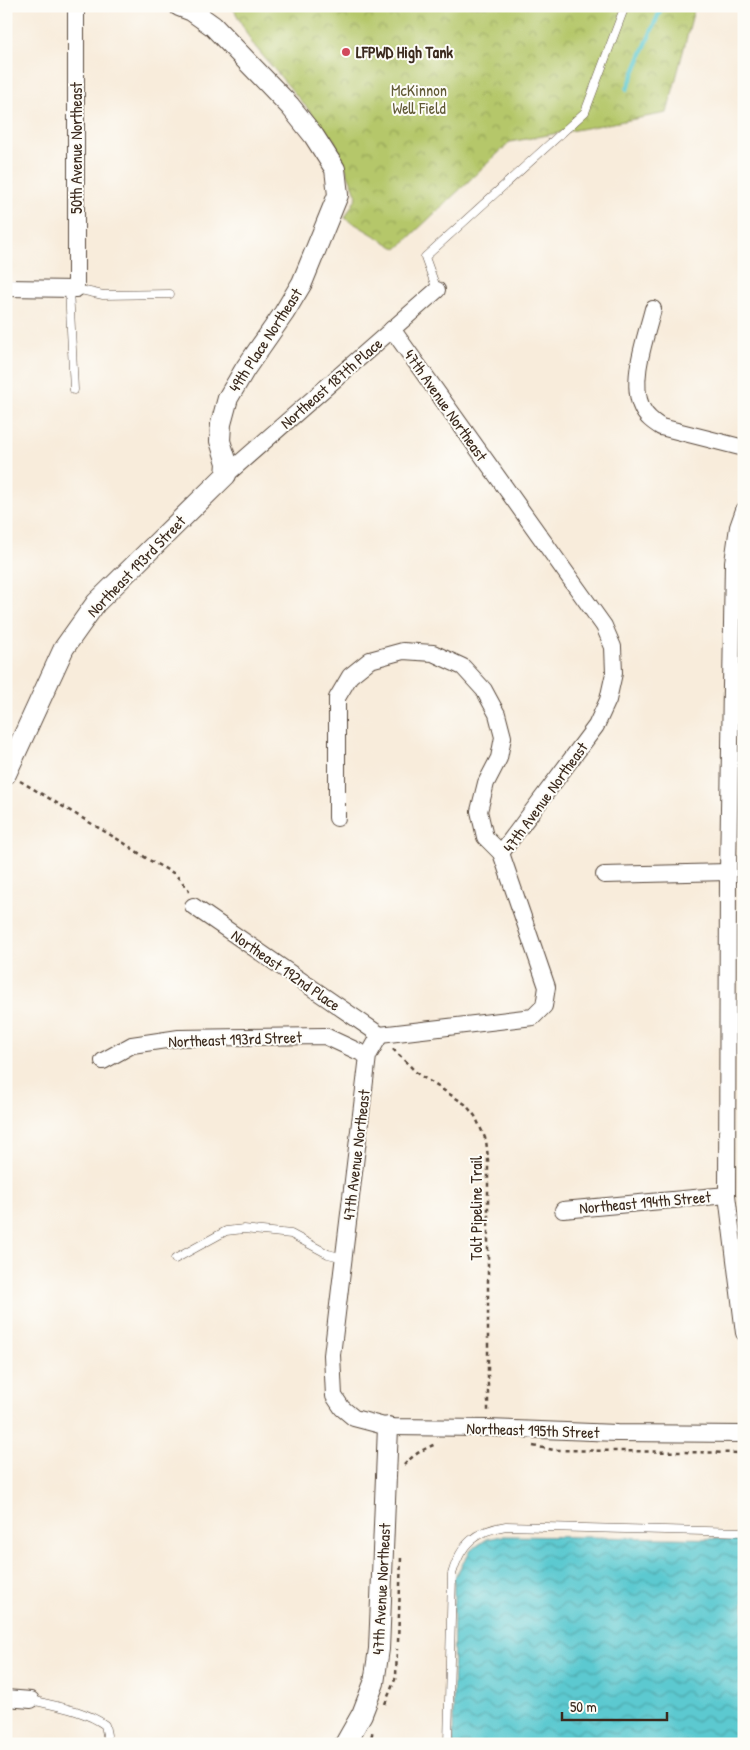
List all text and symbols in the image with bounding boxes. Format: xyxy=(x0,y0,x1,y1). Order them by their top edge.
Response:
place label: LFPWD High Tank xyxy=(356,41,453,64)
marker: LFPWD High Tank xyxy=(340,46,352,58)
park label: McKinnon Well Field xyxy=(391,79,447,119)
street label: 50th Avenue Northeast xyxy=(65,82,87,214)
street label: 49th Place Northeast xyxy=(223,283,307,396)
street label: Northeast 187th Place xyxy=(275,332,387,434)
street label: 47th Avenue Northeast xyxy=(399,345,493,466)
street label: Northeast 193rd Street xyxy=(82,510,191,622)
street label: 47th Avenue Northeast xyxy=(497,737,593,857)
street label: Northeast 192nd Place xyxy=(227,924,345,1016)
street label: Northeast 193rd Street xyxy=(168,1026,303,1052)
street label: 47th Avenue Northeast xyxy=(337,1088,375,1222)
street label: Tolt Pipeline Trail xyxy=(465,1155,487,1260)
street label: Northeast 194th Street xyxy=(578,1185,712,1219)
street label: Northeast 195th Street xyxy=(466,1417,600,1443)
street label: 47th Avenue Northeast xyxy=(367,1522,395,1655)
scale bar xyxy=(562,1690,668,1722)
text: 50 m xyxy=(570,1696,597,1717)

